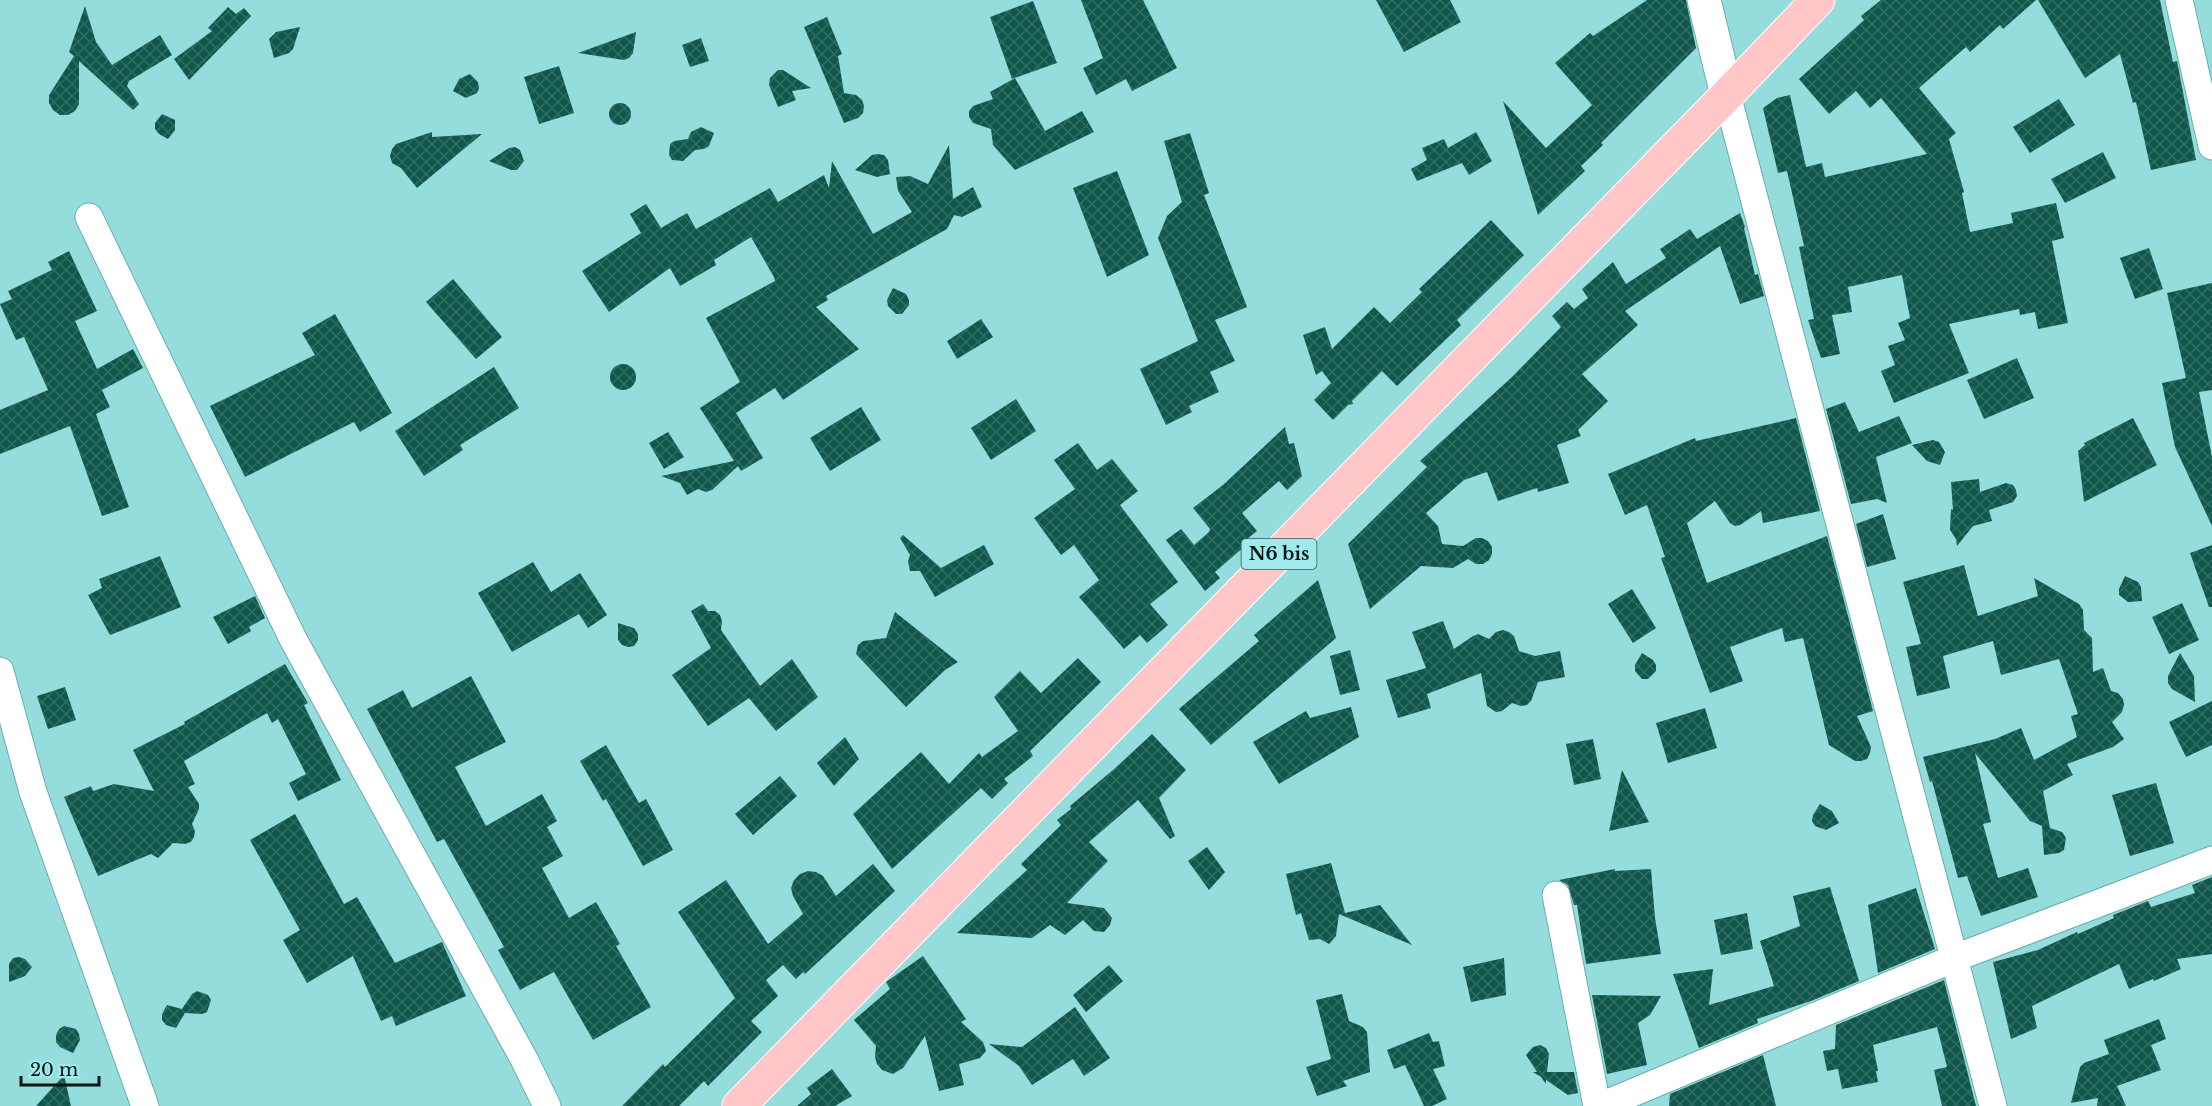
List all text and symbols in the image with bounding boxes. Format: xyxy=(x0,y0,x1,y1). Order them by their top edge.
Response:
road number: N6 bis xyxy=(1242,539,1316,569)
scale bar xyxy=(21,1049,99,1087)
text: 20 m xyxy=(30,1059,78,1081)

